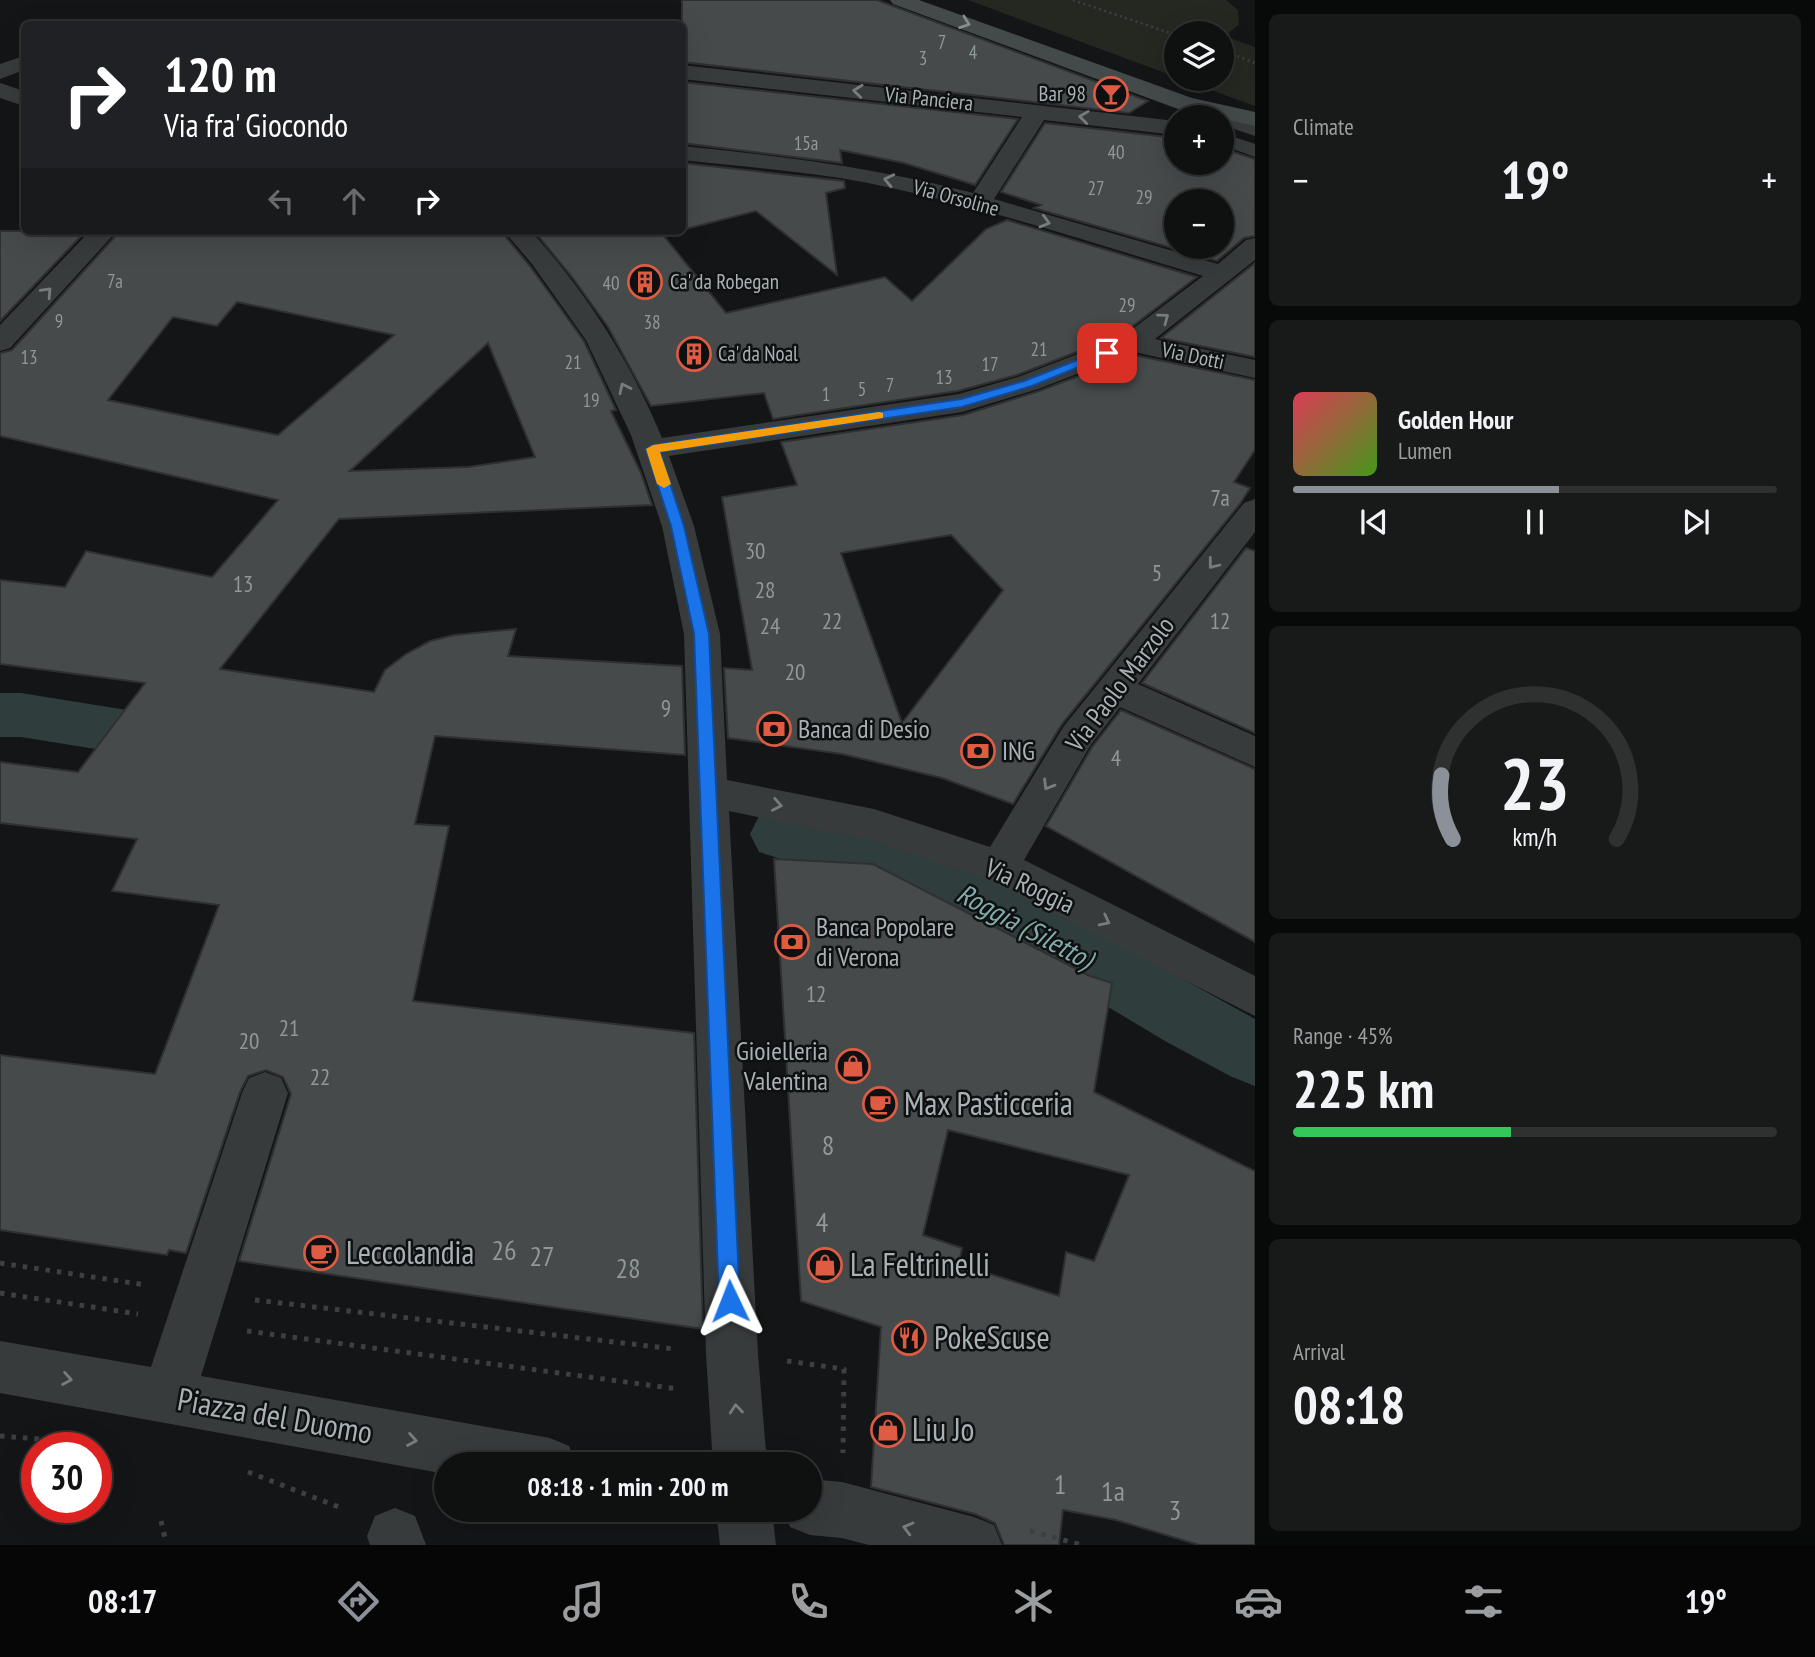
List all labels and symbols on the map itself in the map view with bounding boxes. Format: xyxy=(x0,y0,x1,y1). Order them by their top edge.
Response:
one-way arrow xyxy=(958,15,970,29)
house number: 7 xyxy=(938,30,946,54)
house number: 4 xyxy=(969,40,978,64)
house number: 3 xyxy=(919,46,927,70)
bar icon: Bar 98 xyxy=(1092,75,1130,113)
street label: Via Panciera xyxy=(883,80,974,117)
place label: Bar 98 xyxy=(1039,80,1086,107)
one-way arrow xyxy=(852,83,864,98)
one-way arrow xyxy=(1078,109,1090,124)
house number: 15a xyxy=(794,131,818,155)
house number: 40 xyxy=(1107,140,1125,164)
street label: Via Orsoline xyxy=(909,173,1002,222)
one-way arrow xyxy=(883,174,895,189)
house number: 27 xyxy=(1087,176,1105,200)
house number: 29 xyxy=(1135,185,1153,209)
one-way arrow xyxy=(1038,214,1050,228)
building icon: Ca' da Robegan xyxy=(626,263,664,301)
place label: Ca' da Robegan xyxy=(670,268,779,295)
house number: 7a xyxy=(107,269,123,293)
house number: 40 xyxy=(602,271,620,295)
one-way arrow xyxy=(38,287,51,300)
house number: 29 xyxy=(1118,293,1136,317)
house number: 9 xyxy=(55,309,63,333)
house number: 38 xyxy=(643,310,661,334)
one-way arrow xyxy=(1156,314,1169,326)
pin xyxy=(1077,323,1137,383)
building icon: Ca' da Noal xyxy=(675,335,713,373)
street label: Via Dotti xyxy=(1158,336,1227,375)
house number: 21 xyxy=(1030,337,1048,361)
place label: Ca' da Noal xyxy=(718,340,798,367)
house number: 13 xyxy=(20,345,38,369)
house number: 21 xyxy=(564,350,582,374)
house number: 17 xyxy=(981,352,999,376)
house number: 13 xyxy=(935,365,953,389)
house number: 7 xyxy=(886,373,894,397)
house number: 5 xyxy=(858,377,866,401)
one-way arrow xyxy=(618,382,632,395)
house number: 1 xyxy=(822,382,830,406)
house number: 19 xyxy=(582,388,600,412)
house number: 7a xyxy=(1210,483,1230,512)
house number: 30 xyxy=(745,536,765,565)
one-way arrow xyxy=(1209,556,1222,568)
house number: 5 xyxy=(1152,558,1162,587)
house number: 13 xyxy=(233,569,253,598)
house number: 28 xyxy=(755,575,775,604)
house number: 22 xyxy=(822,606,842,635)
house number: 12 xyxy=(1210,606,1230,635)
street label: Via Paolo Marzolo xyxy=(1057,610,1181,759)
house number: 24 xyxy=(760,611,780,640)
house number: 20 xyxy=(785,657,805,686)
house number: 9 xyxy=(661,693,671,722)
bank icon: Banca di Desio xyxy=(755,710,793,748)
place label: Banca di Desio xyxy=(798,712,930,745)
bank icon: ING xyxy=(959,732,997,770)
place label: ING xyxy=(1002,734,1035,767)
house number: 4 xyxy=(1111,743,1121,772)
one-way arrow xyxy=(1043,777,1056,790)
one-way arrow xyxy=(771,797,783,812)
street label: Via Roggia xyxy=(979,850,1080,921)
water label: Roggia (Siletto) xyxy=(951,874,1102,978)
place label: Banca Popolare di Verona xyxy=(816,910,954,973)
one-way arrow xyxy=(1098,913,1110,927)
bank icon: Banca Popolare di Verona xyxy=(773,923,811,961)
house number: 12 xyxy=(806,979,826,1008)
house number: 21 xyxy=(279,1013,299,1042)
house number: 20 xyxy=(239,1026,259,1055)
place label: Gioielleria Valentina xyxy=(736,1034,828,1097)
shop icon: Gioielleria Valentina xyxy=(834,1047,872,1085)
house number: 22 xyxy=(310,1062,330,1091)
place label: Max Pasticceria xyxy=(904,1082,1073,1124)
cafe icon: Max Pasticceria xyxy=(861,1085,899,1123)
house number: 8 xyxy=(822,1126,834,1163)
house number: 4 xyxy=(816,1203,829,1240)
place label: Leccolandia xyxy=(346,1231,474,1273)
house number: 26 xyxy=(491,1231,517,1268)
cafe icon: Leccolandia xyxy=(302,1234,340,1272)
house number: 27 xyxy=(529,1237,555,1274)
place label: La Feltrinelli xyxy=(850,1243,990,1285)
shop icon: La Feltrinelli xyxy=(806,1246,844,1284)
house number: 28 xyxy=(615,1249,641,1286)
position arrow xyxy=(693,1264,767,1338)
place label: PokeScuse xyxy=(934,1316,1050,1358)
restaurant icon: PokeScuse xyxy=(890,1319,928,1357)
one-way arrow xyxy=(61,1371,73,1386)
street label: Piazza del Duomo xyxy=(174,1377,376,1453)
one-way arrow xyxy=(729,1403,744,1414)
place label: Liu Jo xyxy=(912,1408,974,1450)
shop icon: Liu Jo xyxy=(869,1411,907,1449)
speed limit sign: 30 xyxy=(21,1432,112,1523)
one-way arrow xyxy=(406,1432,418,1447)
house number: 1 xyxy=(1054,1465,1066,1502)
house number: 1a xyxy=(1101,1472,1125,1509)
house number: 3 xyxy=(1169,1491,1181,1528)
one-way arrow xyxy=(902,1522,914,1536)

